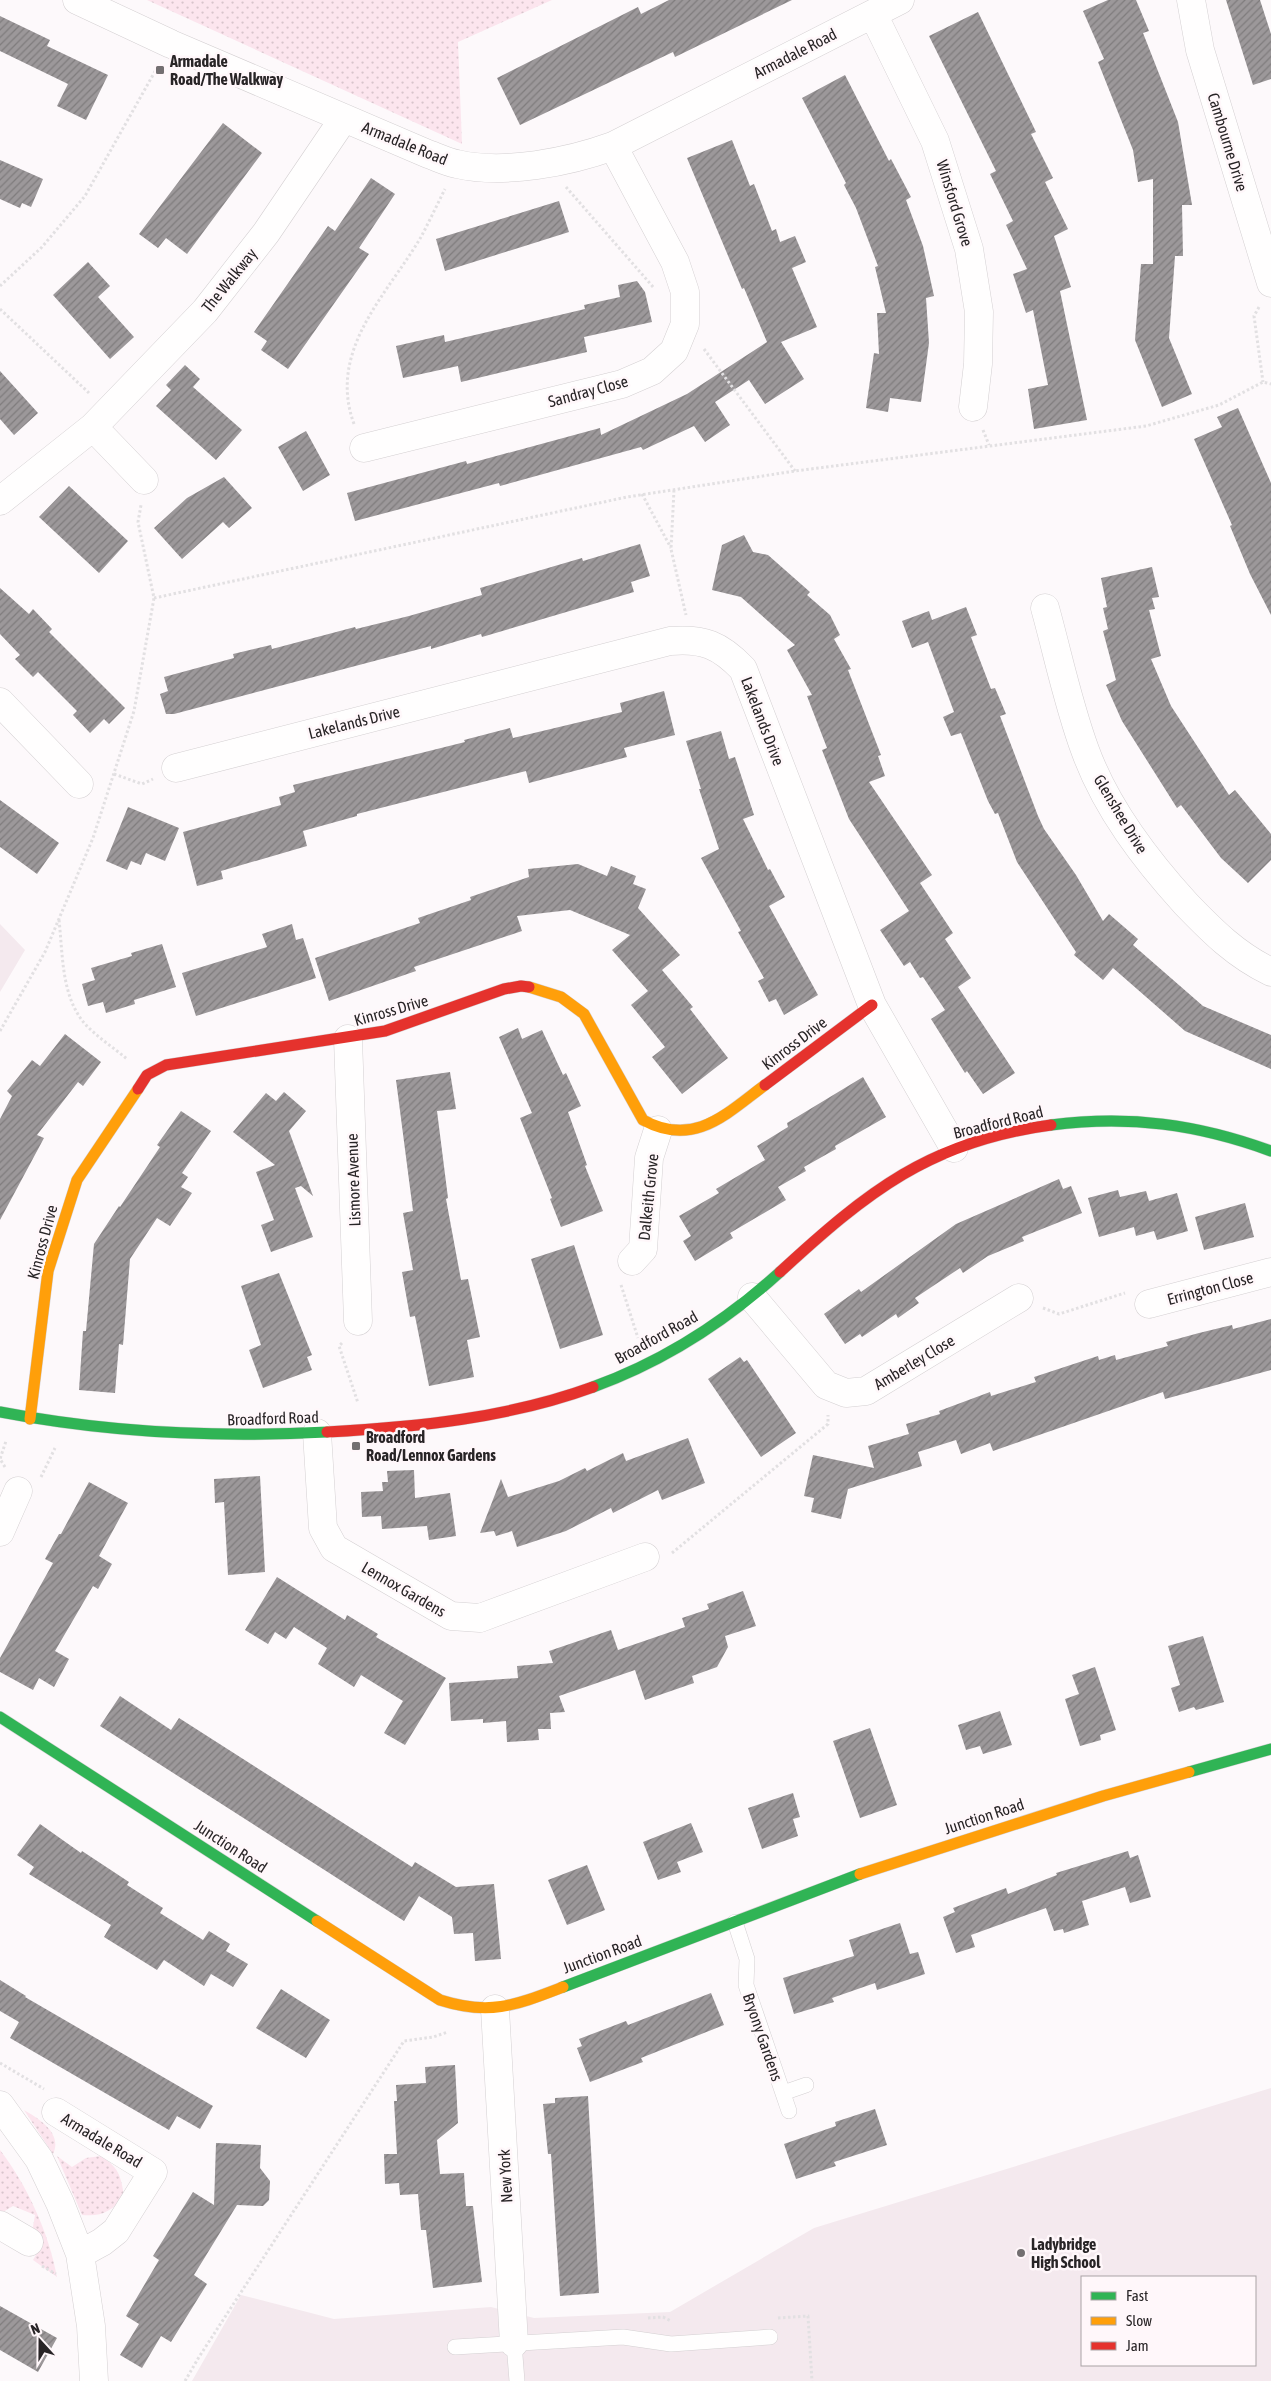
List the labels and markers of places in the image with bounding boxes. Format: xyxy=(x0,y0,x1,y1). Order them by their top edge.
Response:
place label: Armadale Road/The Walkway xyxy=(169,52,284,88)
marker: Armadale Road/The Walkway xyxy=(154,64,166,76)
place label: Broadford Road/Lennox Gardens xyxy=(366,1428,496,1464)
marker: Broadford Road/Lennox Gardens xyxy=(350,1440,362,1452)
place label: Ladybridge High School xyxy=(1031,2235,1101,2271)
marker: Ladybridge High School xyxy=(1015,2247,1027,2259)

